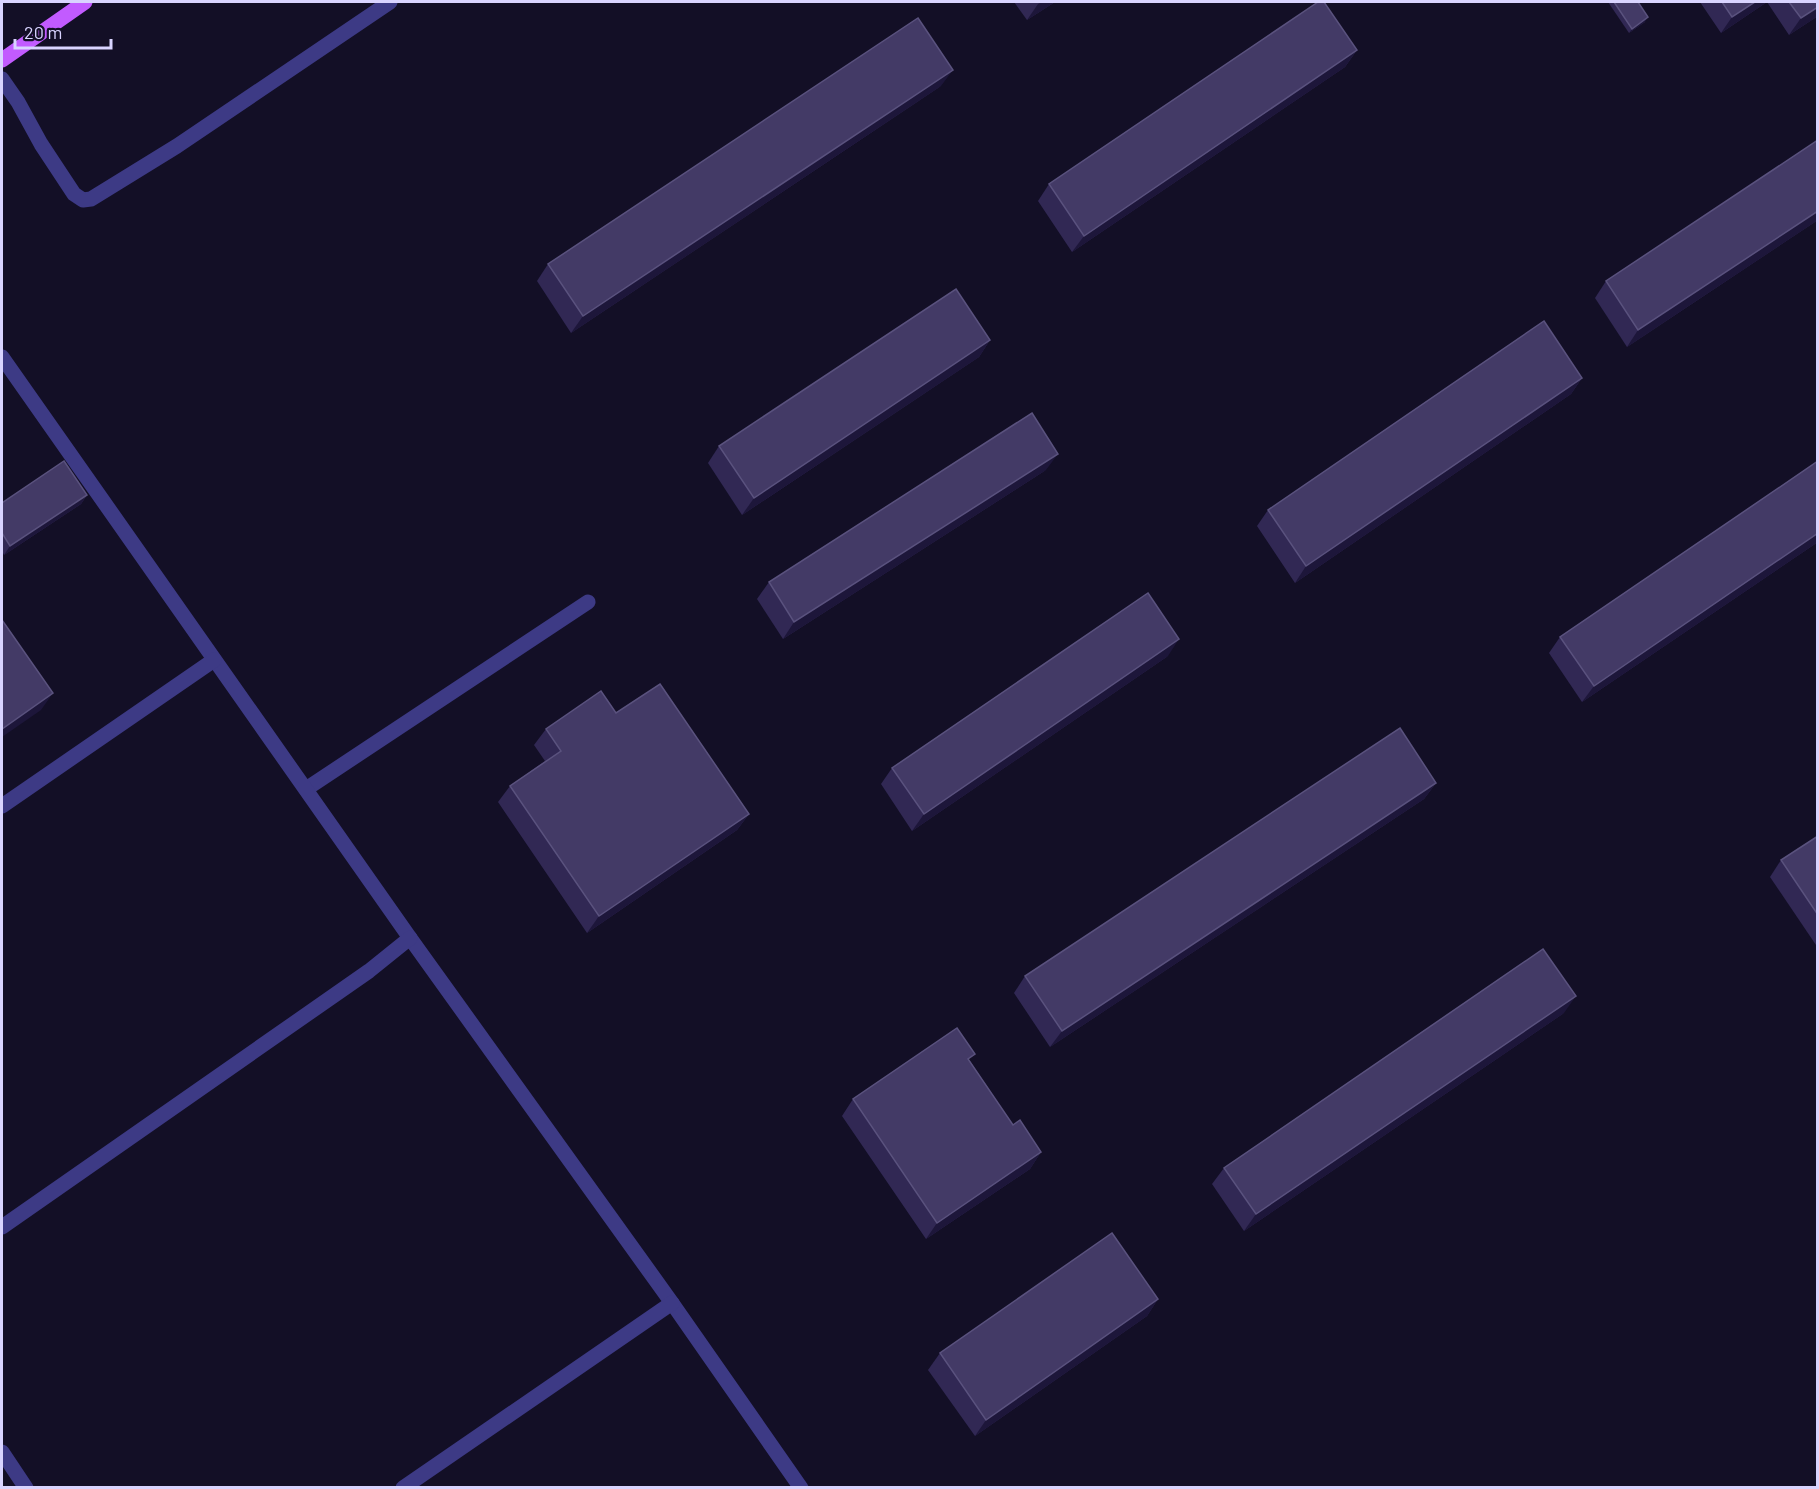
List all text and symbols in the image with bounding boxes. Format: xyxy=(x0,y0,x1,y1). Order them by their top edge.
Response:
scale bar xyxy=(15,12,111,50)
text: 20 m xyxy=(24,21,62,43)

